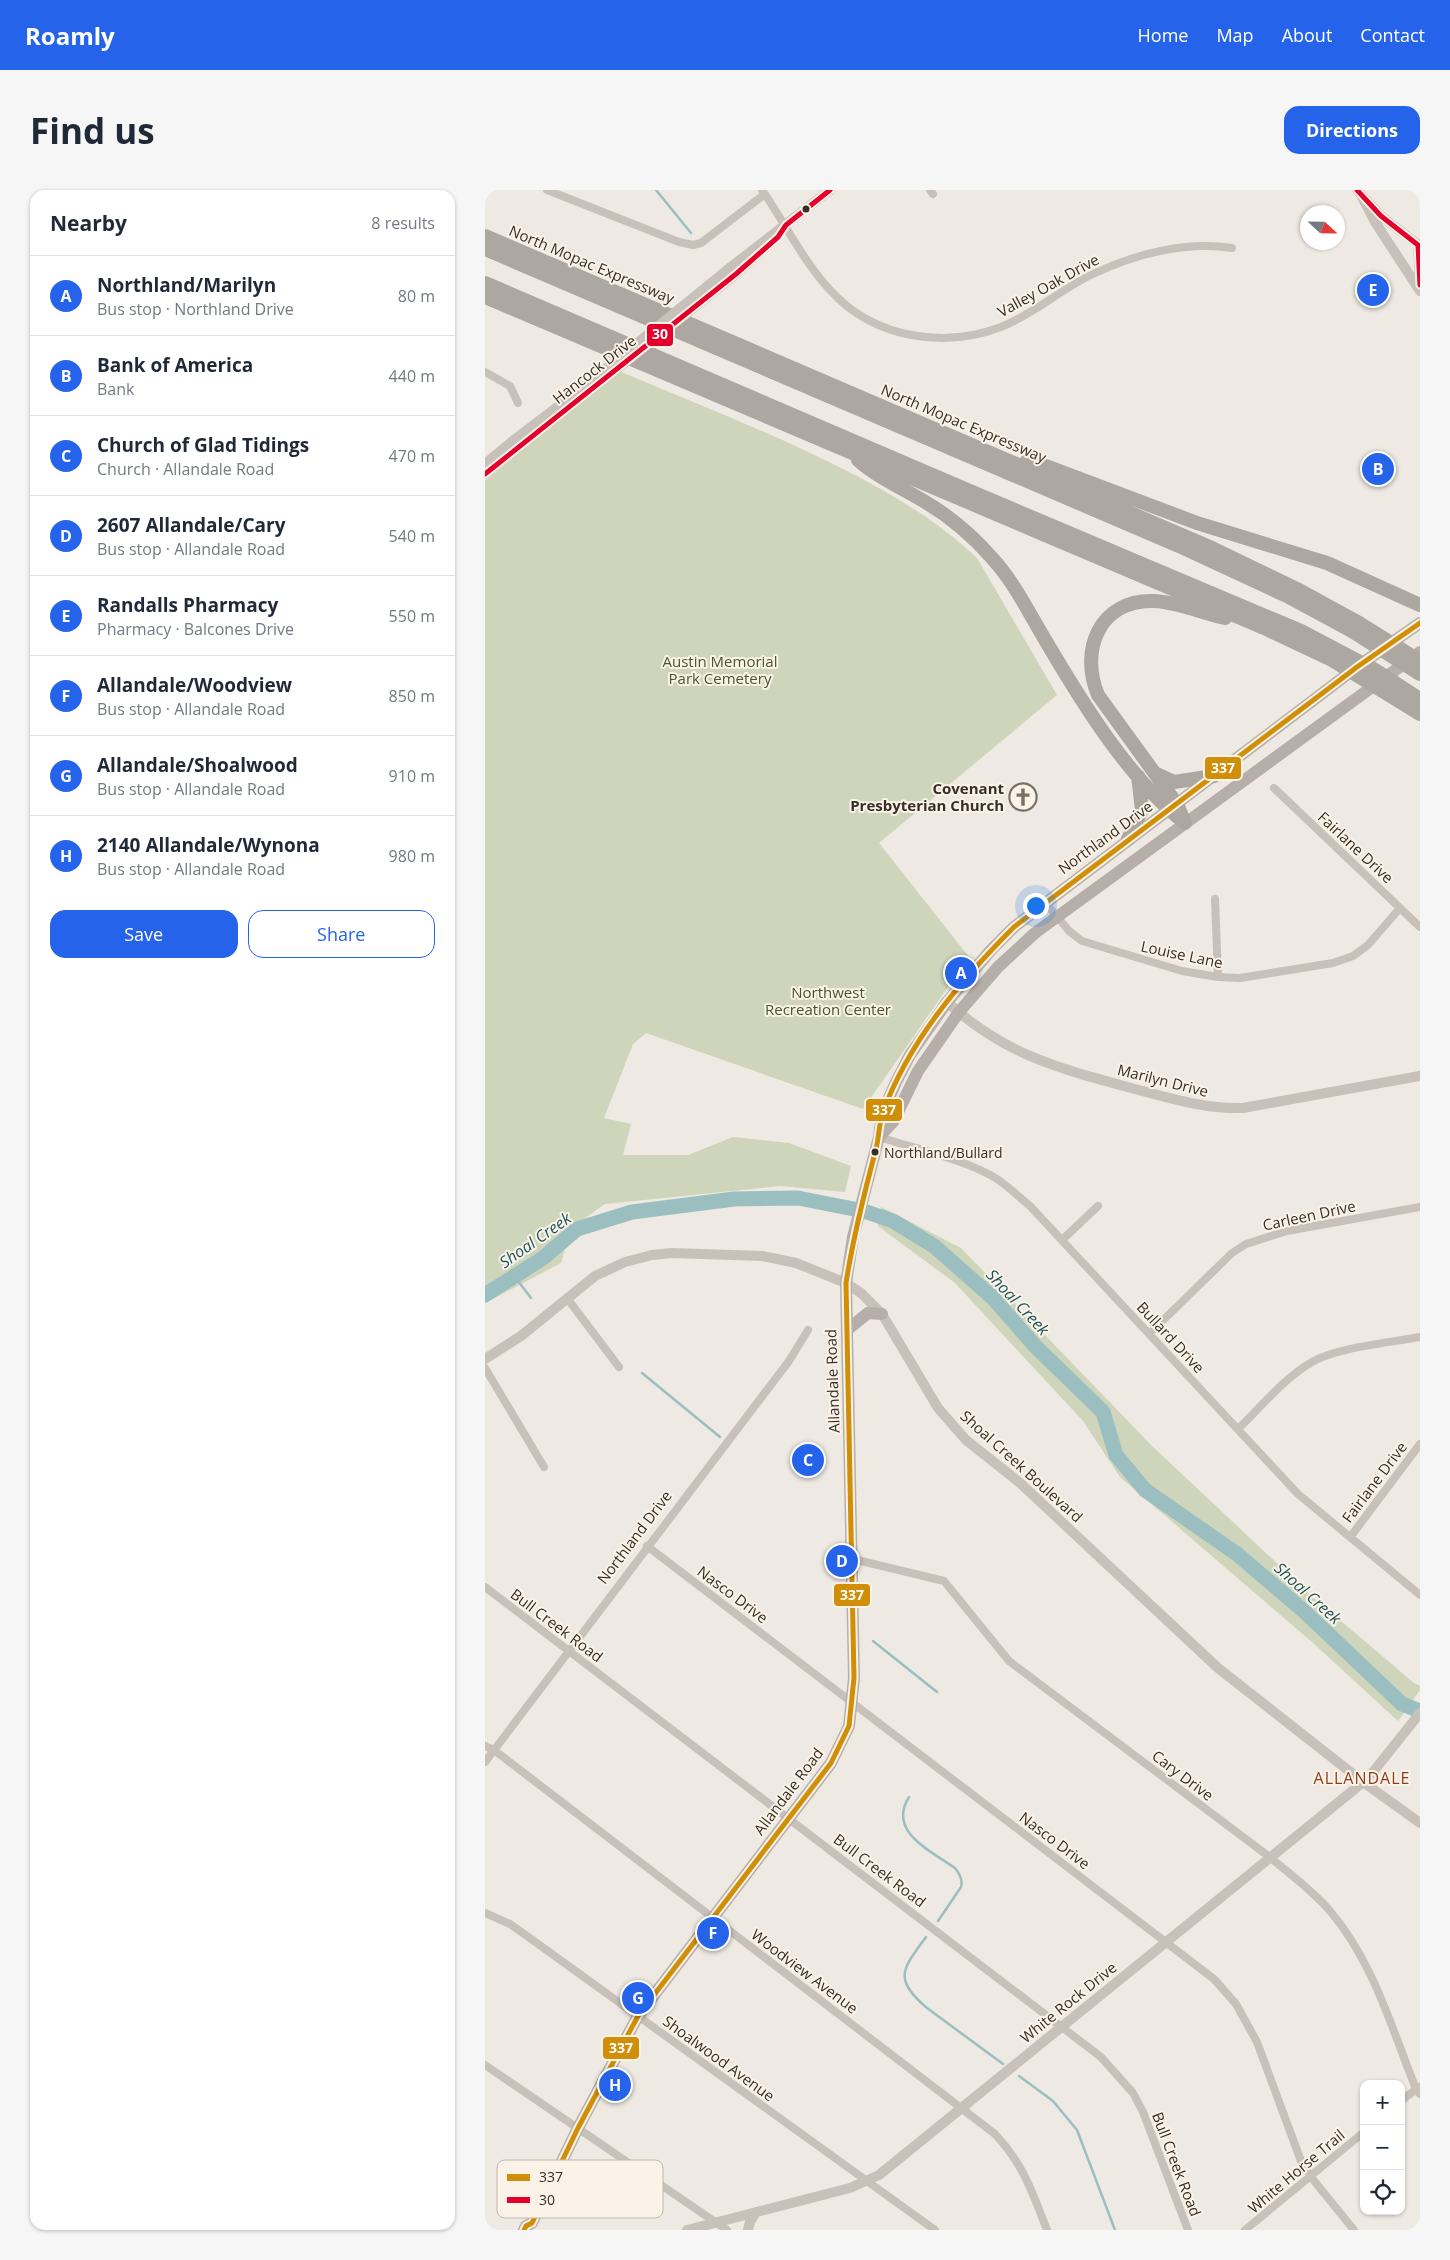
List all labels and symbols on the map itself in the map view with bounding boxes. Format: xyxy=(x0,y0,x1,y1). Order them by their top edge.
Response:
unlabelled marker xyxy=(801,204,811,214)
north arrow xyxy=(1300,205,1345,250)
street label: North Mopac Expressway xyxy=(506,220,678,308)
street label: Valley Oak Drive xyxy=(994,249,1102,321)
pin: E xyxy=(1357,271,1389,309)
line badge: 30 xyxy=(646,323,674,347)
text: 30 xyxy=(652,324,668,343)
street label: Hancock Drive xyxy=(548,330,640,408)
street label: North Mopac Expressway xyxy=(878,379,1050,467)
pin: B xyxy=(1362,450,1394,488)
park label: Austin Memorial Park Cemetery xyxy=(663,651,777,688)
line badge: 337 xyxy=(1204,756,1242,780)
text: 337 xyxy=(1211,758,1235,777)
place label: Covenant Presbyterian Church xyxy=(850,778,1004,815)
church icon: Covenant Presbyterian Church xyxy=(1008,782,1038,812)
street label: Northland Drive xyxy=(1054,796,1156,878)
street label: Fairlane Drive xyxy=(1314,807,1398,887)
your location xyxy=(1023,893,1049,919)
street label: Louise Lane xyxy=(1139,936,1225,972)
pin: A xyxy=(945,954,977,992)
park label: Northwest Recreation Center xyxy=(765,982,891,1019)
street label: Marilyn Drive xyxy=(1116,1059,1210,1101)
line badge: 337 xyxy=(865,1098,903,1122)
text: 337 xyxy=(872,1100,896,1119)
place label: Northland/Bullard xyxy=(884,1143,1003,1162)
marker: Northland/Bullard xyxy=(870,1147,880,1157)
street label: Carleen Drive xyxy=(1261,1195,1357,1235)
water label: Shoal Creek xyxy=(495,1207,576,1273)
water label: Shoal Creek xyxy=(982,1264,1055,1341)
street label: Bullard Drive xyxy=(1133,1297,1209,1377)
street label: Allandale Road xyxy=(820,1329,844,1433)
street label: Shoal Creek Boulevard xyxy=(957,1406,1087,1526)
street label: Fairlane Drive xyxy=(1337,1438,1411,1526)
pin: C xyxy=(792,1441,824,1479)
street label: Northland Drive xyxy=(592,1486,676,1588)
pin: D xyxy=(826,1542,858,1580)
water label: Shoal Creek xyxy=(1270,1557,1347,1630)
street label: Nasco Drive xyxy=(694,1561,772,1627)
line badge: 337 xyxy=(833,1583,871,1607)
street label: Bull Creek Road xyxy=(507,1584,607,1666)
text: 337 xyxy=(840,1585,864,1604)
street label: Allandale Road xyxy=(749,1743,827,1839)
street label: Cary Drive xyxy=(1148,1745,1218,1805)
district label: ALLANDALE xyxy=(1314,1767,1410,1789)
street label: Nasco Drive xyxy=(1016,1807,1094,1873)
street label: Bull Creek Road xyxy=(830,1829,930,1911)
pin: F xyxy=(697,1914,729,1952)
street label: Woodview Avenue xyxy=(748,1924,862,2018)
street label: White Rock Drive xyxy=(1016,1957,1120,2047)
pin: G xyxy=(622,1979,654,2017)
street label: Shoalwood Avenue xyxy=(659,2011,779,2105)
line badge: 337 xyxy=(602,2036,640,2060)
text: 337 xyxy=(609,2038,633,2057)
pin: H xyxy=(599,2066,631,2104)
street label: Bull Creek Road xyxy=(1148,2109,1206,2219)
street label: White Horse Trail xyxy=(1243,2125,1349,2217)
legend xyxy=(497,2160,663,2218)
text: 337 xyxy=(539,2167,563,2186)
text: 30 xyxy=(539,2190,555,2209)

